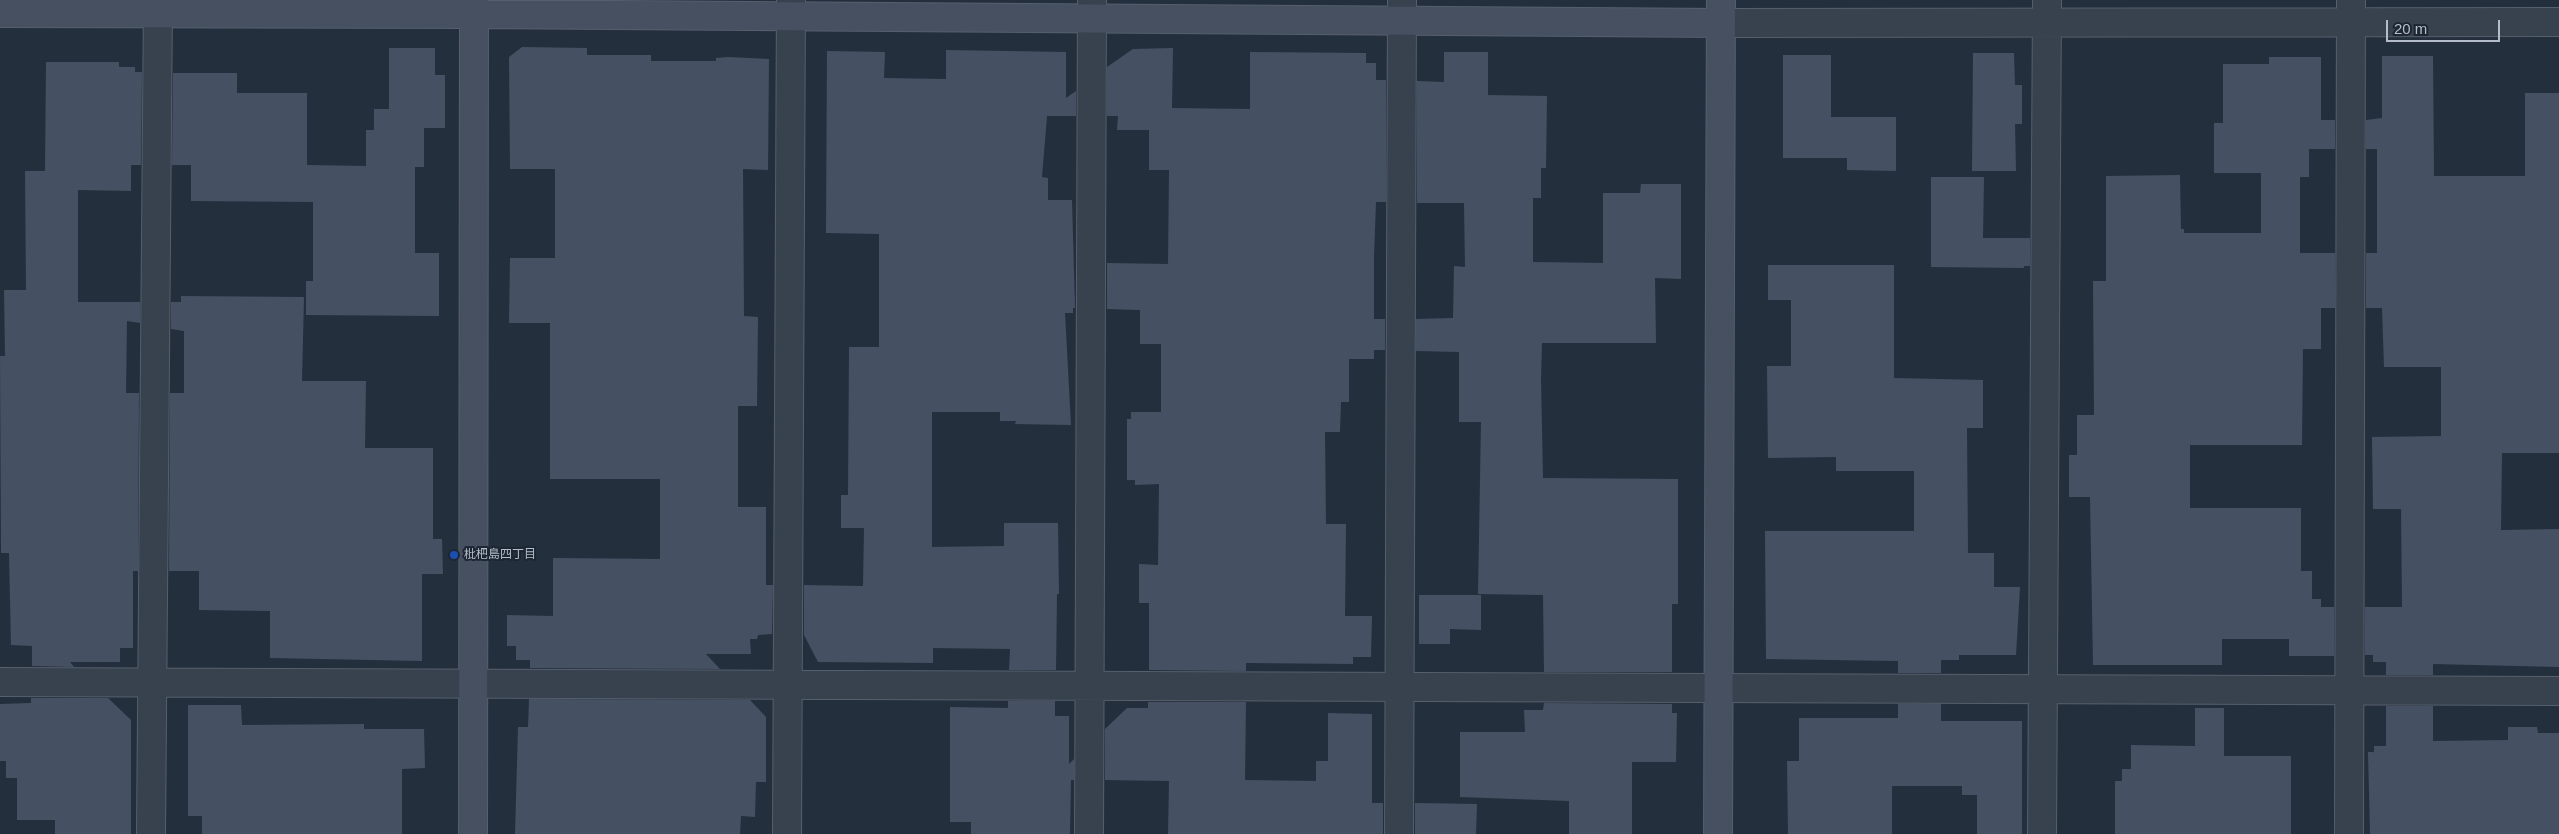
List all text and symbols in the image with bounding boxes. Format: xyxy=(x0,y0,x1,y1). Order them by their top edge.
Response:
scale bar xyxy=(2389,10,2503,42)
text: 20 m xyxy=(2394,20,2427,37)
place label: 枇杷島四丁目 xyxy=(464,548,536,562)
marker: 枇杷島四丁目 xyxy=(448,549,460,561)

